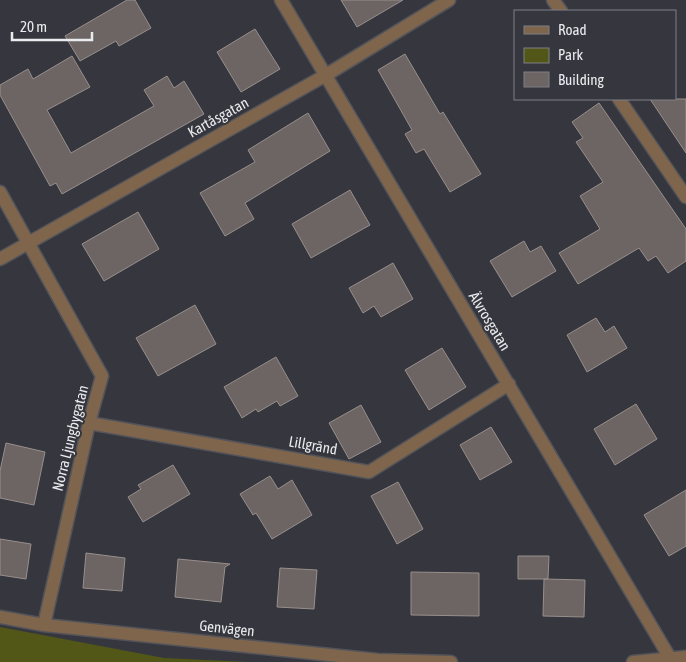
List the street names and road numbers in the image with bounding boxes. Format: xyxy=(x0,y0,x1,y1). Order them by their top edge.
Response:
street label: Kartåsgatan xyxy=(185,93,251,141)
street label: Älvrosgatan xyxy=(466,288,514,354)
street label: Norra Ljungbygatan xyxy=(49,383,91,493)
street label: Lillgränd xyxy=(287,432,339,458)
street label: Genvägen xyxy=(199,617,255,639)

